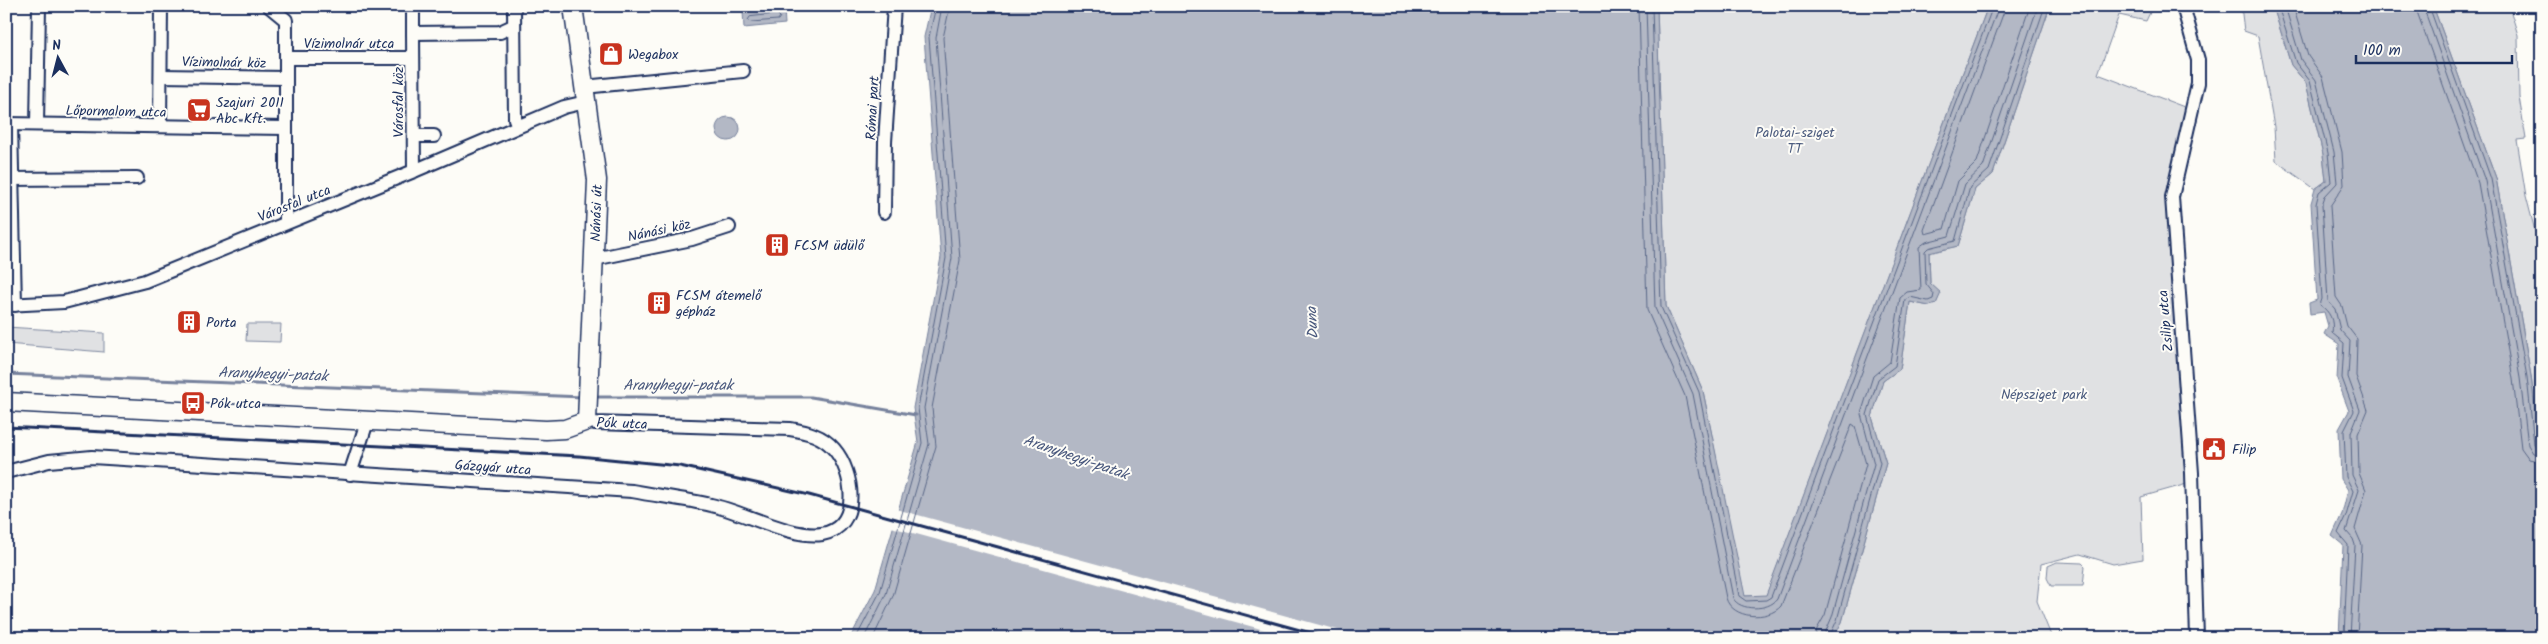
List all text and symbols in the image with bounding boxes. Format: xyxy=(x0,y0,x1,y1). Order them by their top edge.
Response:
north arrow xyxy=(32,32,82,82)
scale bar xyxy=(2356,32,2512,64)
street label: Vízimolnár utca xyxy=(304,33,394,55)
text: N xyxy=(51,35,62,58)
text: 100 m xyxy=(2363,39,2401,63)
shop icon: Wegabox xyxy=(598,41,624,67)
place label: Wegabox xyxy=(628,44,679,66)
street label: Vízimolnár köz xyxy=(182,51,266,75)
street label: Városfal köz xyxy=(388,67,410,137)
street label: Római part xyxy=(860,75,886,141)
place label: Szajuri 2011 Abc Kft. xyxy=(216,92,284,130)
supermarket icon: Szajuri 2011 Abc Kft. xyxy=(186,97,212,123)
street label: Lőpormalom utca xyxy=(65,100,167,124)
park label: Palotai-sziget TT xyxy=(1755,122,1835,160)
street label: Városfal utca xyxy=(255,179,334,229)
street label: Nánási út xyxy=(585,183,609,242)
street label: Nánási köz xyxy=(626,214,693,248)
building icon: FCSM üdülő xyxy=(764,232,790,258)
place label: FCSM üdülő xyxy=(794,235,866,257)
place label: FCSM átemelő gépház xyxy=(675,285,763,323)
street label: Zsilip utca xyxy=(2152,289,2180,353)
building icon: FCSM átemelő gépház xyxy=(646,290,672,316)
water label: Duna xyxy=(1300,305,1326,340)
building icon: Porta xyxy=(176,309,202,335)
place label: Porta xyxy=(206,312,237,334)
water label: Aranyhegyi-patak xyxy=(218,361,330,389)
water label: Aranyhegyi-patak xyxy=(623,374,735,398)
park label: Népsziget park xyxy=(2001,384,2088,406)
bus stop icon: Pók utca xyxy=(180,390,206,416)
place label: Pók utca xyxy=(210,393,261,415)
street label: Pók utca xyxy=(596,412,648,436)
water label: Aranyhegyi-patak xyxy=(1020,429,1133,488)
public building icon: Filip xyxy=(2201,436,2227,462)
place label: Filip xyxy=(2232,439,2256,461)
street label: Gázgyár utca xyxy=(454,454,532,482)

